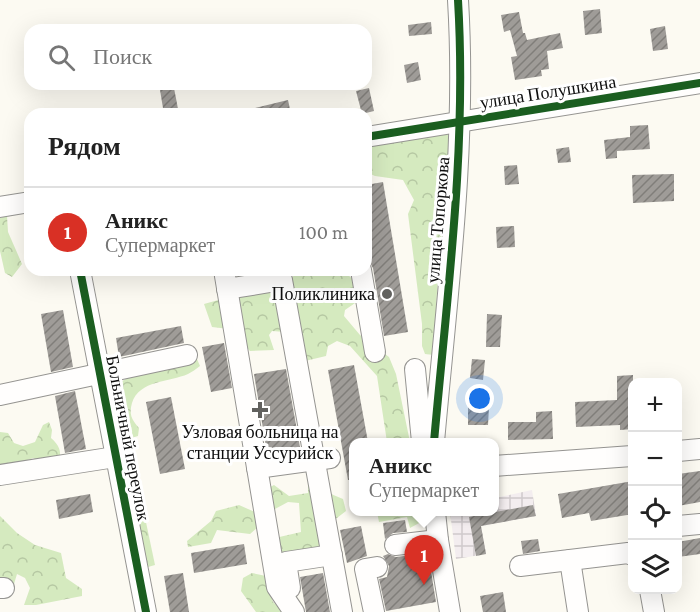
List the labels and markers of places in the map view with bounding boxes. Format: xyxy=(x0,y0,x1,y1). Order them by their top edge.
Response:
place label: Поликлиника xyxy=(272,284,375,304)
marker: Поликлиника xyxy=(380,287,394,301)
marker: Узловая больница на станции Уссурийск xyxy=(251,401,269,419)
place label: Узловая больница на станции Уссурийск xyxy=(181,422,339,463)
pin: 1 xyxy=(404,536,444,585)

